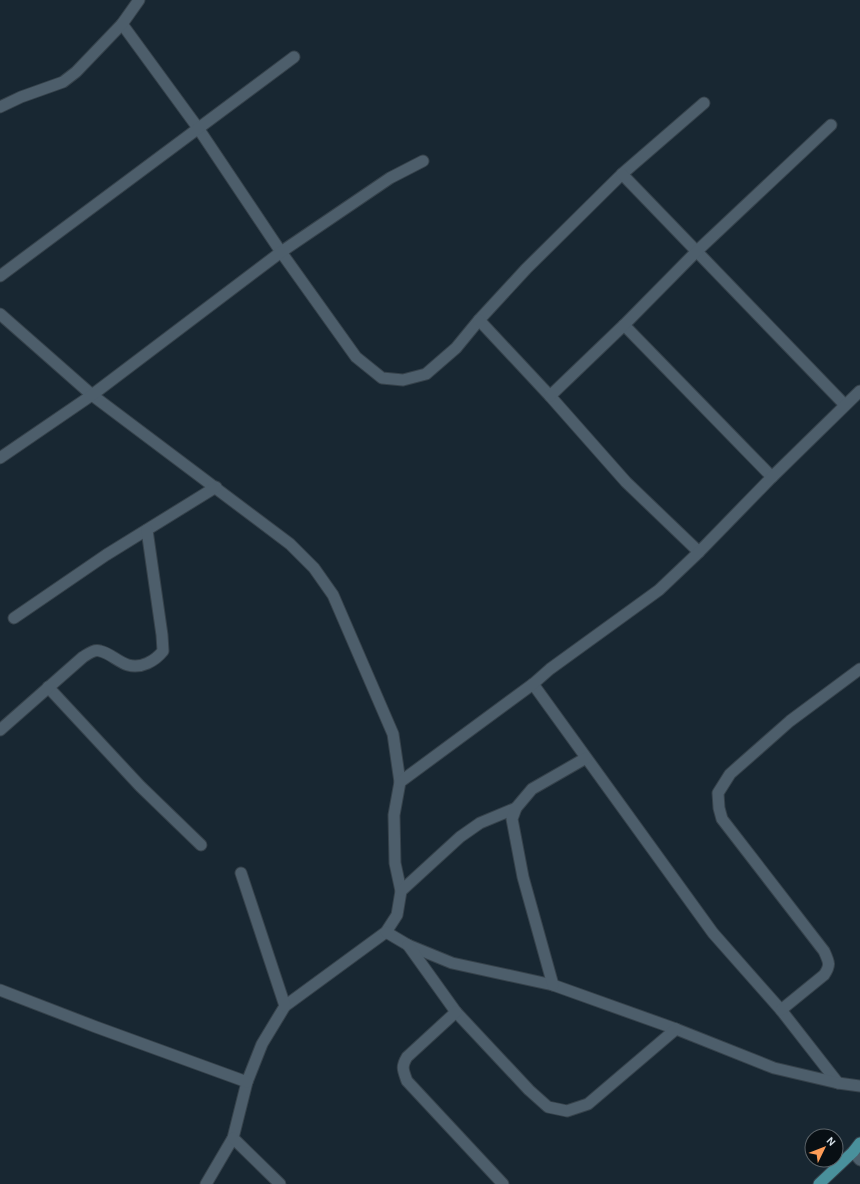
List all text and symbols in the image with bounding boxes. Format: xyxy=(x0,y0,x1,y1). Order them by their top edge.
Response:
north arrow xyxy=(804,1128,844,1168)
text: N xyxy=(824,1134,838,1149)

